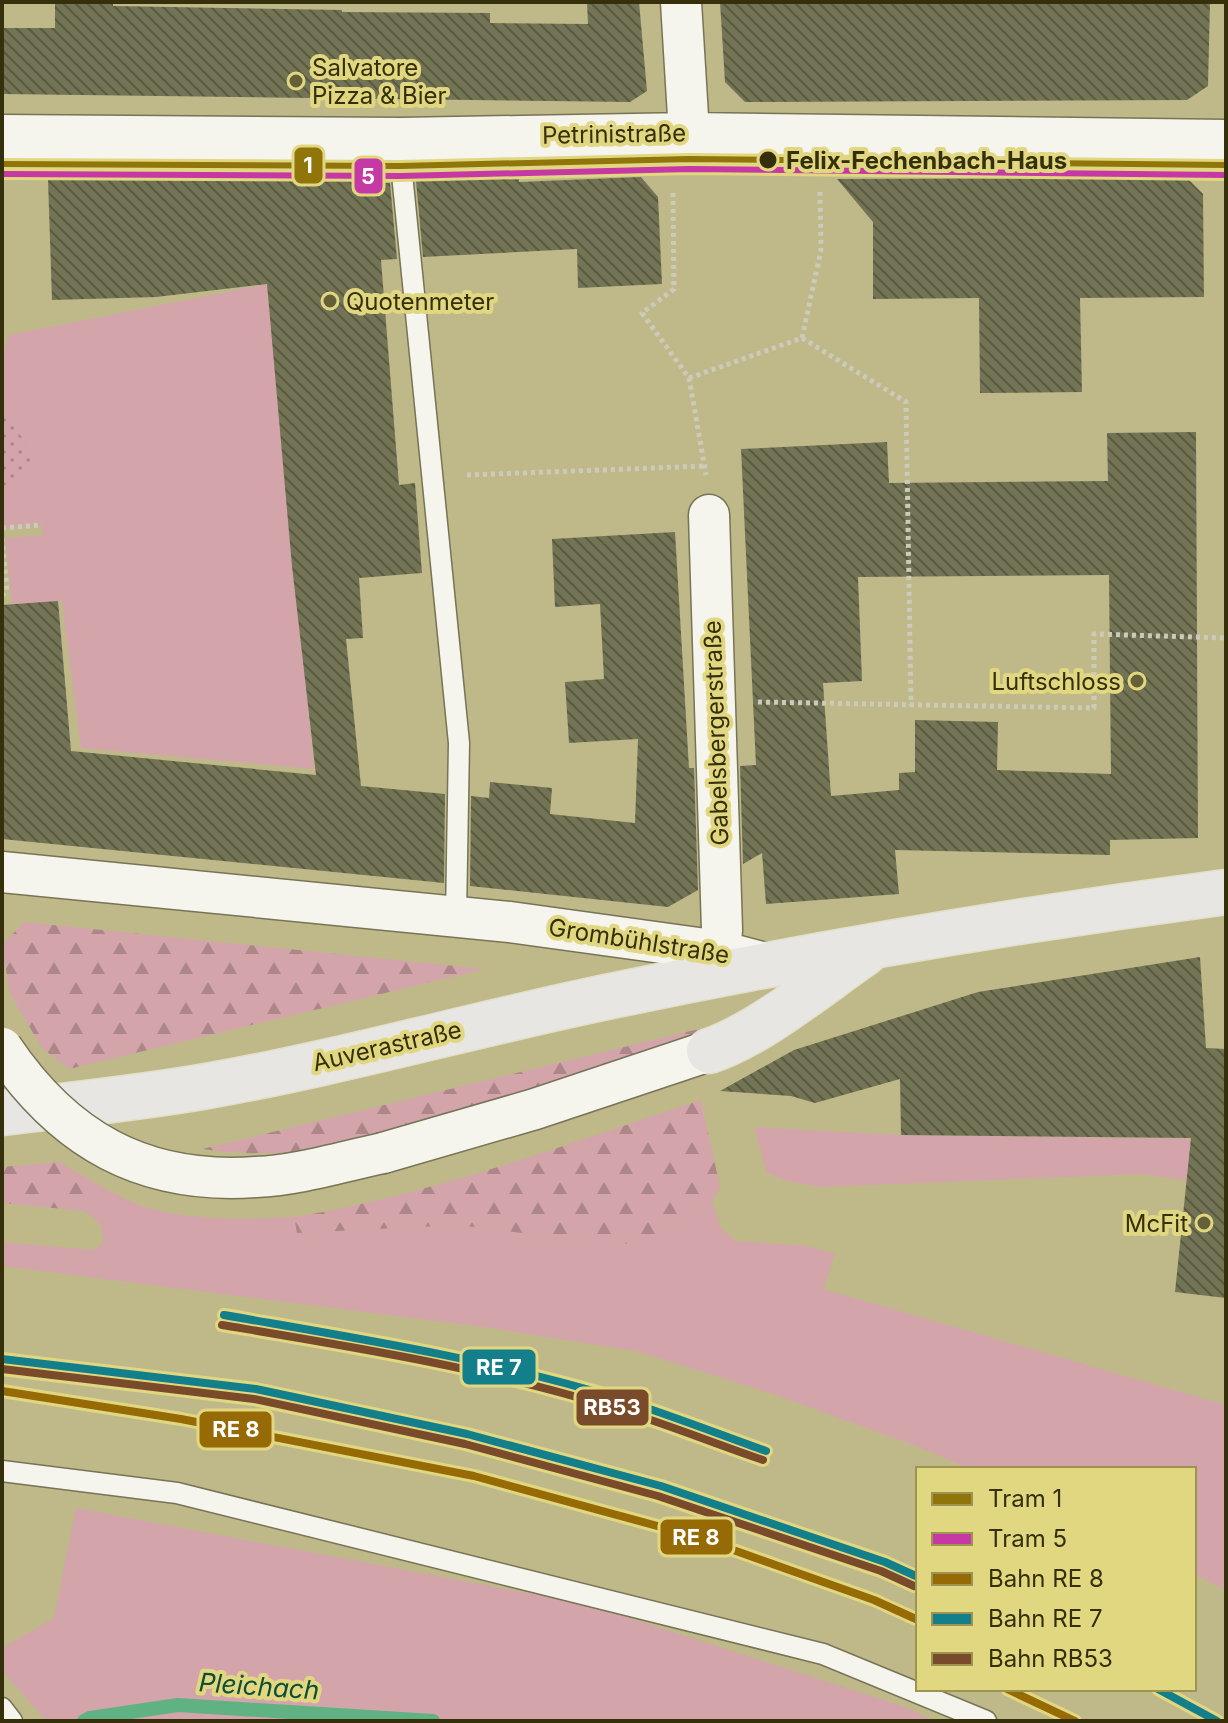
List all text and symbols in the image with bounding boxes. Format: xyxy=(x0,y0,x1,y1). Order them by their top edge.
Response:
place label: Salvatore Pizza & Bier xyxy=(312,53,447,110)
marker: Salvatore Pizza & Bier xyxy=(287,72,305,90)
street label: Petrinistraße xyxy=(542,118,686,150)
line badge: 1 xyxy=(293,146,324,185)
place label: Felix-Fechenbach-Haus xyxy=(786,146,1067,175)
marker: Felix-Fechenbach-Haus xyxy=(757,149,779,171)
text: 1 xyxy=(303,152,313,178)
line badge: 5 xyxy=(353,157,384,195)
text: 5 xyxy=(361,163,375,189)
place label: Quotenmeter xyxy=(346,287,494,316)
marker: Quotenmeter xyxy=(321,292,339,310)
street label: Gabelsbergerstraße xyxy=(698,620,734,846)
place label: Luftschloss xyxy=(991,667,1121,696)
marker: Luftschloss xyxy=(1128,672,1146,690)
street label: Grombühlstraße xyxy=(547,912,731,970)
street label: Auverastraße xyxy=(310,1015,464,1077)
place label: McFit xyxy=(1125,1209,1188,1238)
marker: McFit xyxy=(1195,1214,1213,1232)
line badge: RE 7 xyxy=(461,1348,537,1386)
text: RE 7 xyxy=(476,1354,522,1380)
line badge: RB53 xyxy=(575,1388,650,1427)
text: RB53 xyxy=(583,1394,641,1420)
line badge: RE 8 xyxy=(198,1410,273,1449)
text: RE 8 xyxy=(212,1416,260,1442)
legend xyxy=(916,1467,1196,1691)
text: Tram 1 xyxy=(988,1484,1062,1513)
line badge: RE 8 xyxy=(659,1518,734,1556)
text: RE 8 xyxy=(672,1524,720,1550)
text: Tram 5 xyxy=(988,1524,1067,1553)
text: Bahn RE 8 xyxy=(988,1564,1104,1593)
text: Bahn RE 7 xyxy=(988,1604,1103,1633)
text: Bahn RB53 xyxy=(988,1644,1113,1673)
water label: Pleichach xyxy=(198,1666,320,1706)

